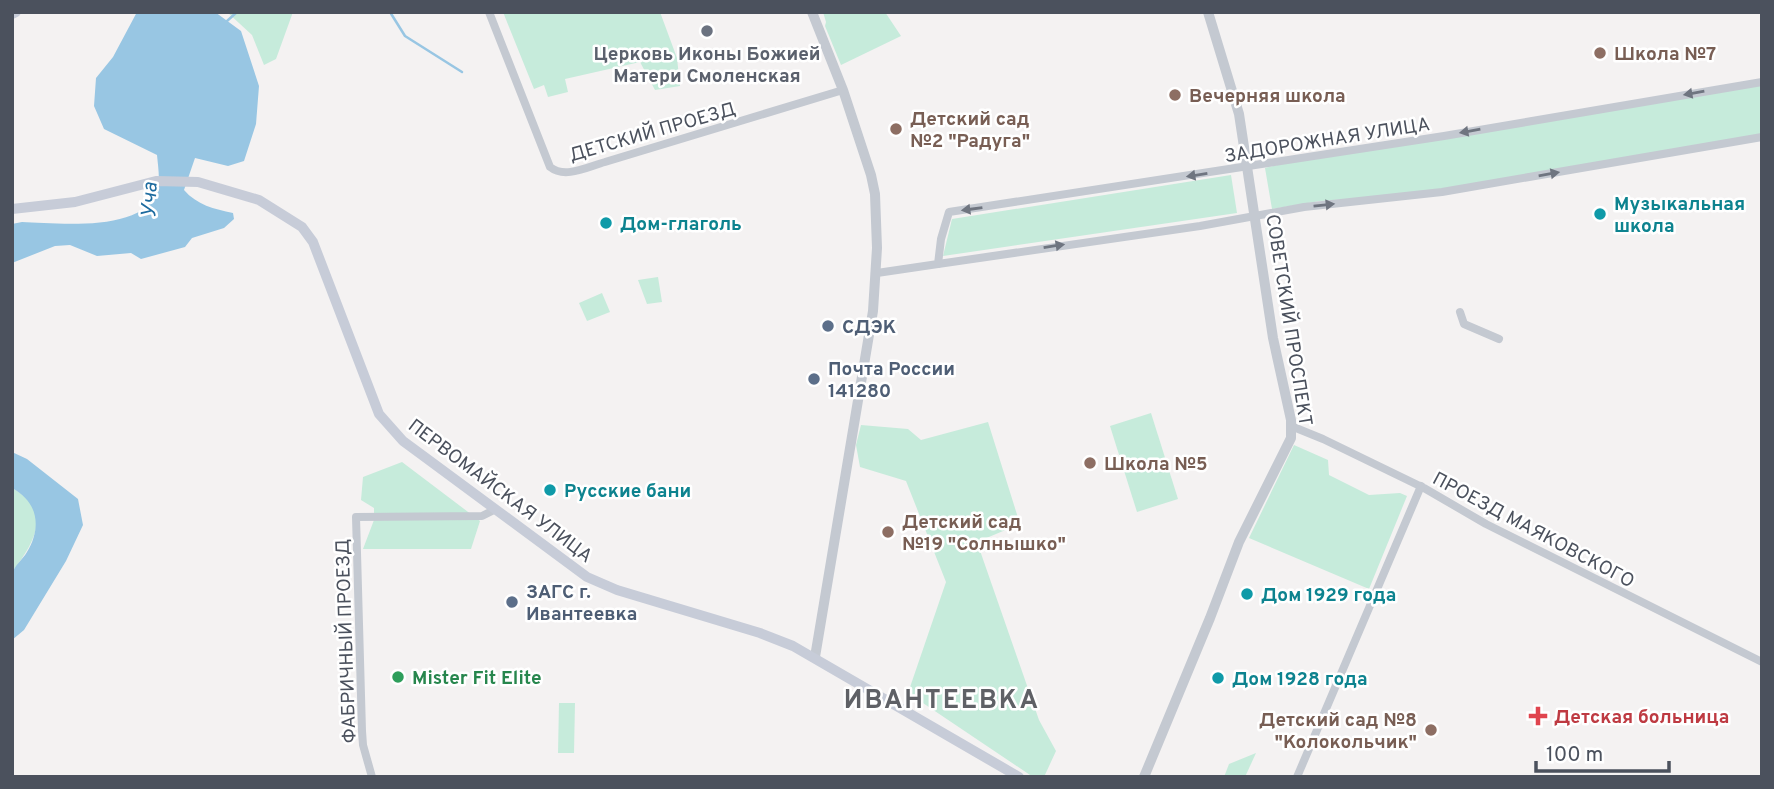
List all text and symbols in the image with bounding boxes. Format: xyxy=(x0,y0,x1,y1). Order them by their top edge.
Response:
marker: Церковь Иконы Божией Матери Смоленская xyxy=(699,23,715,39)
place label: Церковь Иконы Божией Матери Смоленская xyxy=(593,43,821,89)
place label: Школа №7 xyxy=(1614,43,1716,67)
marker: Школа №7 xyxy=(1592,45,1608,61)
place label: Вечерняя школа xyxy=(1189,85,1346,109)
marker: Вечерняя школа xyxy=(1167,87,1183,103)
one-way arrow xyxy=(1683,88,1705,99)
street label: ДЕТСКИЙ ПРОЕЗД xyxy=(566,97,739,168)
place label: Детский сад №2 "Радуга" xyxy=(910,108,1030,154)
street label: ЗАДОРОЖНАЯ УЛИЦА xyxy=(1223,113,1432,169)
marker: Детский сад №2 "Радуга" xyxy=(888,121,904,137)
one-way arrow xyxy=(1459,126,1481,137)
one-way arrow xyxy=(1538,168,1560,179)
one-way arrow xyxy=(1186,170,1208,181)
water label: Уча xyxy=(136,182,165,218)
place label: Музыкальная школа xyxy=(1614,193,1745,239)
one-way arrow xyxy=(1313,200,1335,211)
one-way arrow xyxy=(961,204,983,215)
marker: Музыкальная школа xyxy=(1592,206,1608,222)
street label: СОВЕТСКИЙ ПРОСПЕКТ xyxy=(1259,212,1318,428)
place label: Дом-глаголь xyxy=(620,213,742,237)
marker: Дом-глаголь xyxy=(598,215,614,231)
one-way arrow xyxy=(1043,240,1065,251)
place label: СДЭК xyxy=(842,316,896,340)
marker: СДЭК xyxy=(820,318,836,334)
place label: Почта России 141280 xyxy=(828,358,955,404)
marker: Почта России 141280 xyxy=(806,371,822,387)
street label: ПЕРВОМАЙСКАЯ УЛИЦА xyxy=(403,414,597,569)
place label: Школа №5 xyxy=(1104,453,1208,477)
marker: Школа №5 xyxy=(1082,455,1098,471)
street label: ПРОЕЗД МАЯКОВСКОГО xyxy=(1428,467,1638,594)
place label: Русские бани xyxy=(564,480,691,504)
marker: Русские бани xyxy=(542,482,558,498)
place label: Детский сад №19 "Солнышко" xyxy=(902,511,1066,557)
marker: Детский сад №19 "Солнышко" xyxy=(880,524,896,540)
street label: ФАБРИЧНЫЙ ПРОЕЗД xyxy=(330,538,363,744)
place label: ЗАГС г. Ивантеевка xyxy=(526,581,637,627)
place label: Дом 1929 года xyxy=(1261,584,1396,608)
marker: Дом 1929 года xyxy=(1239,586,1255,602)
marker: ЗАГС г. Ивантеевка xyxy=(504,594,520,610)
place label: Mister Fit Elite xyxy=(412,667,542,691)
place label: Дом 1928 года xyxy=(1232,668,1368,692)
marker: Mister Fit Elite xyxy=(390,669,406,685)
marker: Дом 1928 года xyxy=(1210,670,1226,686)
district label: ИВАНТЕЕВКА xyxy=(844,685,1040,718)
marker: Детская больница xyxy=(1528,706,1548,726)
place label: Детская больница xyxy=(1554,706,1729,730)
place label: Детский сад №8 "Колокольчик" xyxy=(1259,709,1417,755)
marker: Детский сад №8 "Колокольчик" xyxy=(1423,722,1439,738)
scale bar xyxy=(1536,730,1669,774)
text: 100 m xyxy=(1546,742,1603,769)

